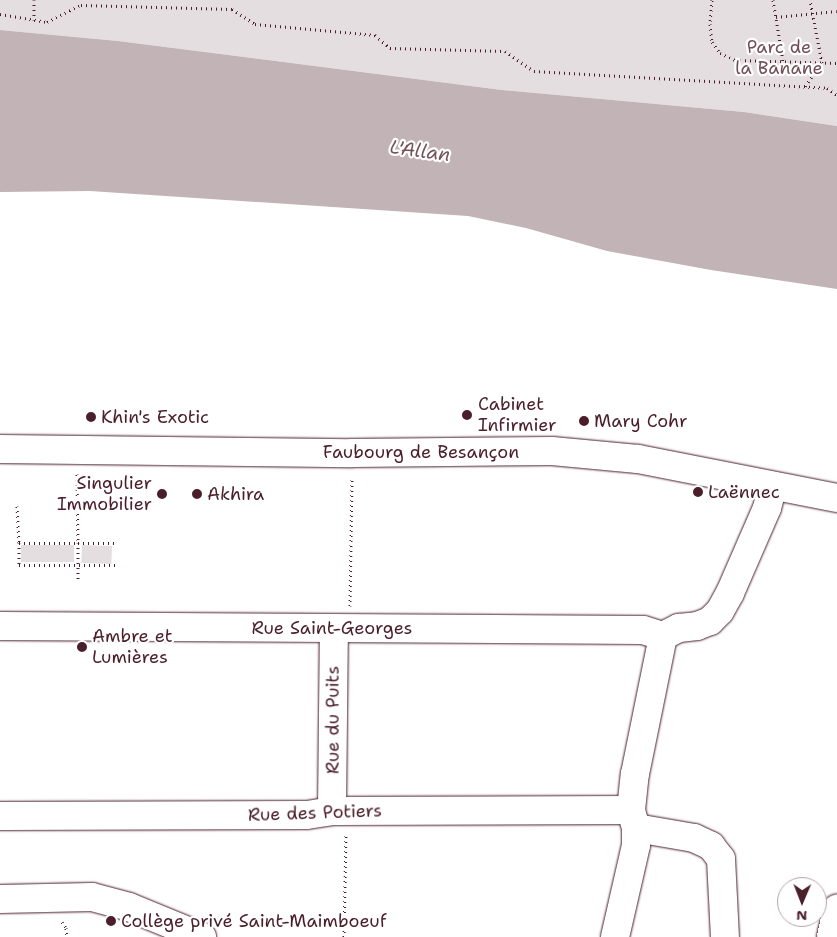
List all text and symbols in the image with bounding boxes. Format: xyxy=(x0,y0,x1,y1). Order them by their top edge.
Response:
park label: Parc de la Banane xyxy=(735,37,823,80)
water label: L'Allan xyxy=(388,135,452,167)
place label: Cabinet Infirmier xyxy=(478,394,557,436)
place label: Khin's Exotic xyxy=(101,406,209,428)
marker: Cabinet Infirmier xyxy=(460,408,474,422)
place label: Mary Cohr xyxy=(594,410,687,432)
marker: Khin's Exotic xyxy=(85,411,97,423)
marker: Mary Cohr xyxy=(578,415,590,427)
street label: Faubourg de Besançon xyxy=(323,441,519,463)
place label: Singulier Immobilier xyxy=(57,473,152,516)
place label: Laënnec xyxy=(708,481,780,503)
place label: Akhira xyxy=(207,483,264,505)
marker: Laënnec xyxy=(692,486,704,498)
marker: Singulier Immobilier xyxy=(156,488,168,500)
marker: Akhira xyxy=(191,488,203,500)
street label: Rue Saint-Georges xyxy=(252,617,412,639)
place label: Ambre et Lumières xyxy=(92,626,173,669)
marker: Ambre et Lumières xyxy=(76,641,88,653)
street label: Rue du Puits xyxy=(322,666,344,774)
street label: Rue des Potiers xyxy=(248,800,382,826)
north arrow xyxy=(777,877,827,927)
text: N xyxy=(796,907,807,925)
place label: Collège privé Saint-Maimboeuf xyxy=(121,910,386,932)
marker: Collège privé Saint-Maimboeuf xyxy=(105,915,117,927)

